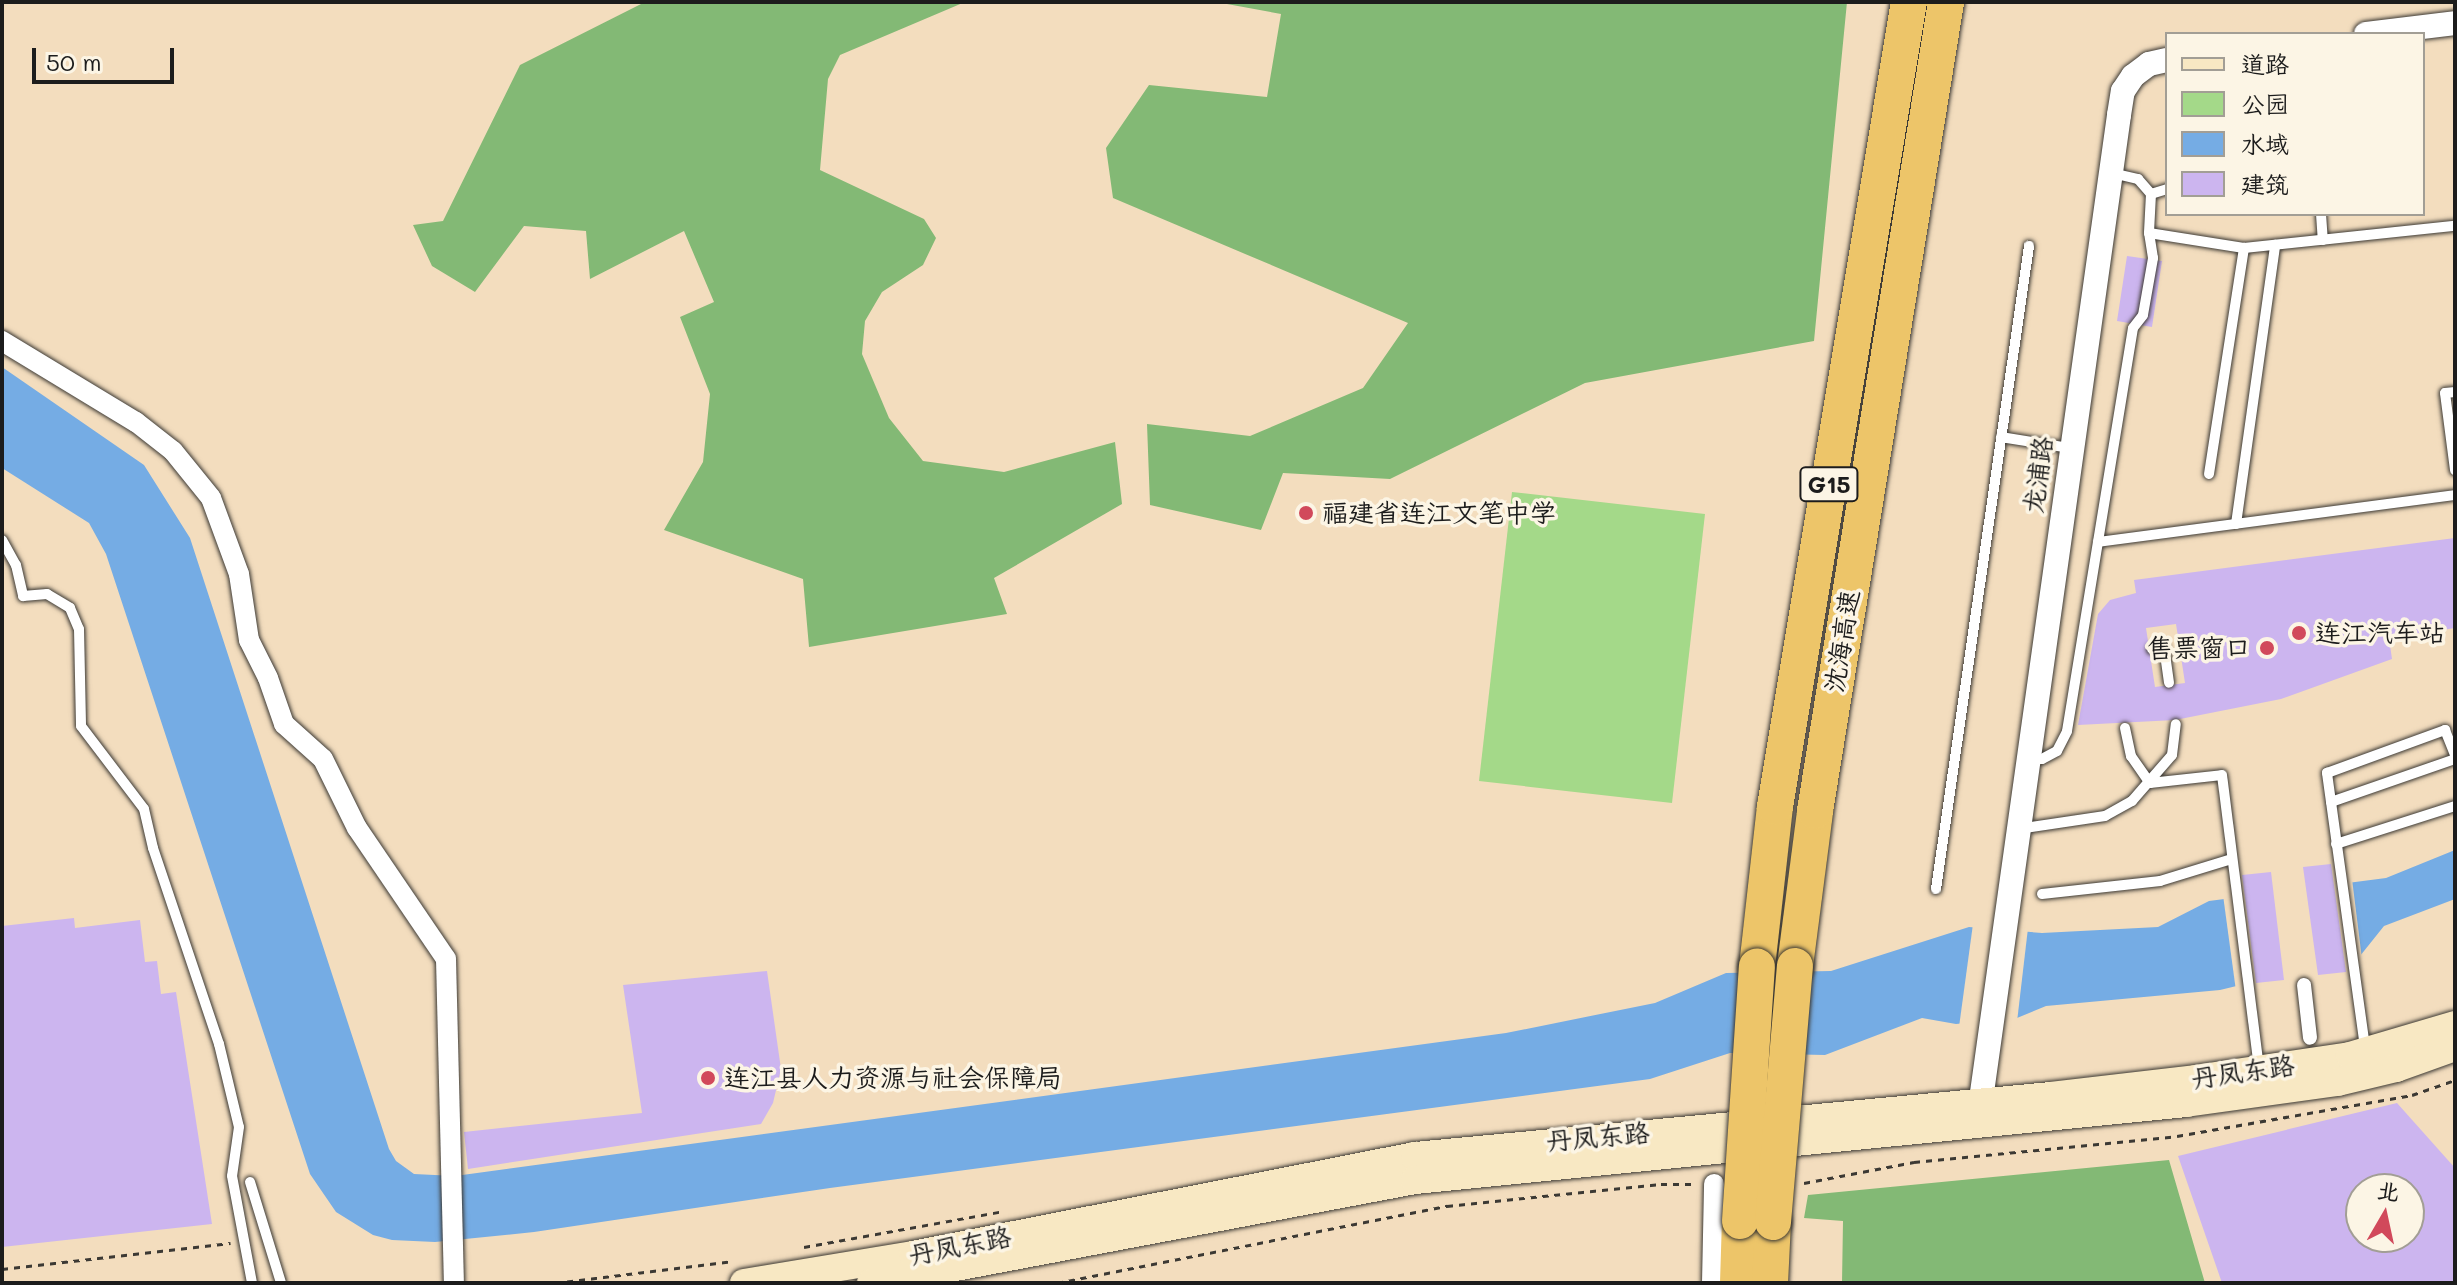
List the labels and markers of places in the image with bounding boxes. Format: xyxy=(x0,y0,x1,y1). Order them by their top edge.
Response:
place label: 福建省连江文笔中学 xyxy=(1322,497,1556,529)
marker: 福建省连江文笔中学 xyxy=(1297,504,1315,522)
place label: 连江汽车站 xyxy=(2315,617,2445,649)
marker: 连江汽车站 xyxy=(2290,624,2308,642)
place label: 售票窗口 xyxy=(2147,632,2251,664)
marker: 售票窗口 xyxy=(2258,639,2276,657)
place label: 连江县人力资源与社会保障局 xyxy=(724,1062,1062,1094)
marker: 连江县人力资源与社会保障局 xyxy=(699,1069,717,1087)

